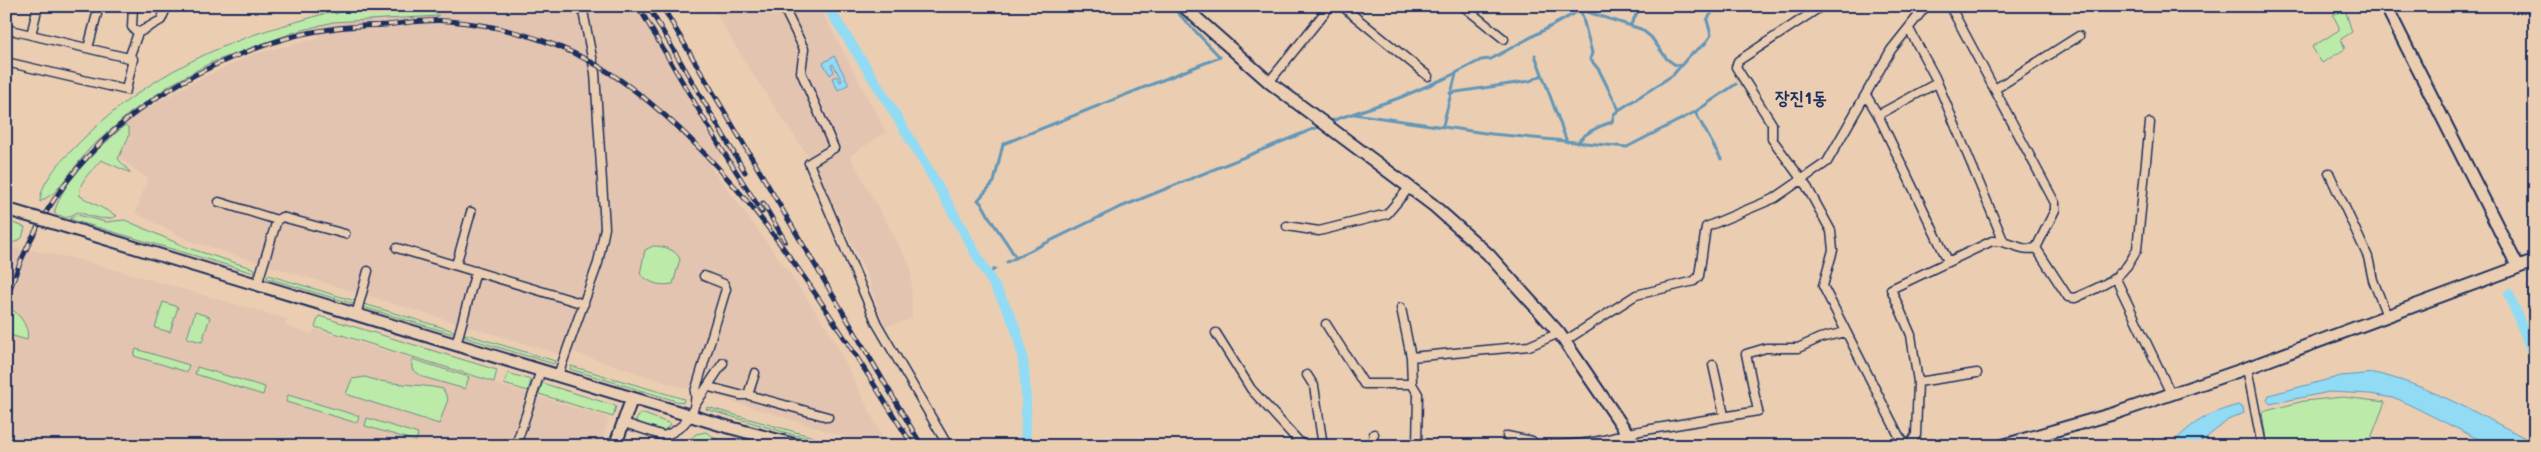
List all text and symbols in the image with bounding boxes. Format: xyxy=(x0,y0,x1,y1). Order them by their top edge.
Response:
district label: 장진1동 xyxy=(1774,85,1827,109)

